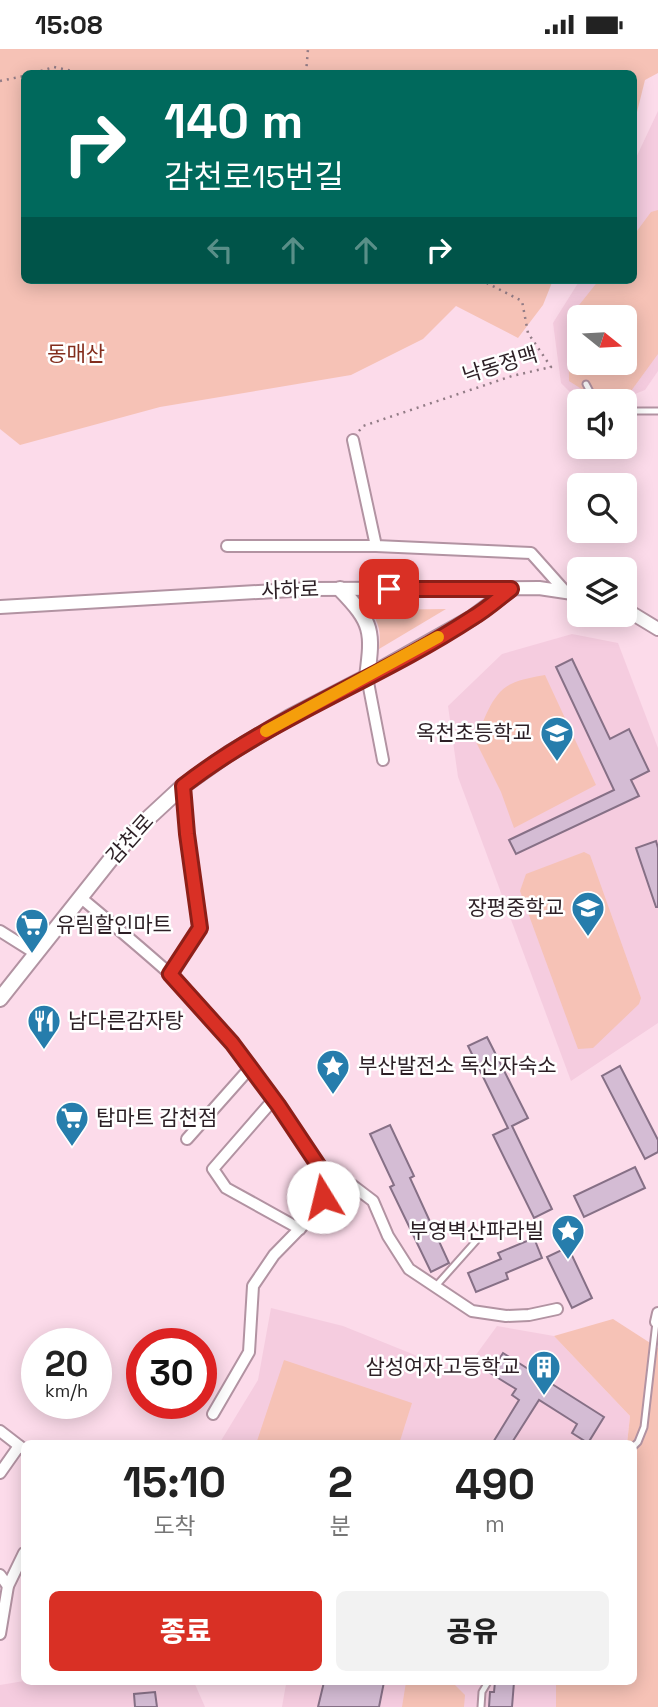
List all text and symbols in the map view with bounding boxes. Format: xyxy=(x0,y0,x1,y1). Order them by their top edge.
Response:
text: 15:08 xyxy=(35,8,103,42)
text: 140 m xyxy=(164,90,303,152)
icon: right xyxy=(49,98,140,189)
text: 감천로15번길 xyxy=(164,157,344,197)
icon: left xyxy=(201,231,239,269)
icon: ahead xyxy=(274,231,312,269)
icon: ahead xyxy=(347,231,385,269)
icon: right xyxy=(420,231,458,269)
north arrow xyxy=(567,305,637,375)
map controls xyxy=(567,305,637,627)
park label: 동매산 xyxy=(47,340,105,367)
street label: 낙동정맥 xyxy=(459,340,541,389)
button: sound xyxy=(567,389,637,459)
button: search xyxy=(567,473,637,543)
button: layers xyxy=(567,557,637,627)
pin xyxy=(359,559,419,619)
icon: arrive xyxy=(370,570,408,608)
street label: 사하로 xyxy=(261,575,319,604)
school or university icon: 옥천초등학교 xyxy=(538,714,576,763)
place label: 옥천초등학교 xyxy=(416,719,532,746)
street label: 감천로 xyxy=(100,808,159,869)
school or university icon: 장평중학교 xyxy=(569,889,607,938)
place label: 장평중학교 xyxy=(467,894,564,921)
supermarket icon: 유림할인마트 xyxy=(13,906,51,955)
place label: 유림할인마트 xyxy=(56,911,172,938)
restaurant icon: 남다른감자탕 xyxy=(25,1002,63,1051)
place label: 남다른감자탕 xyxy=(68,1007,184,1034)
place icon: 부산발전소 독신자숙소 xyxy=(314,1047,352,1096)
place label: 부산발전소 독신자숙소 xyxy=(358,1052,557,1079)
supermarket icon: 탑마트 감천점 xyxy=(53,1099,91,1148)
place label: 탑마트 감천점 xyxy=(96,1104,217,1131)
position arrow xyxy=(286,1160,360,1234)
place icon: 부영벽산파라빌 xyxy=(549,1212,587,1261)
place label: 부영벽산파라빌 xyxy=(409,1217,544,1244)
speed limit sign: 30 xyxy=(126,1328,217,1419)
text: 20 xyxy=(45,1342,88,1386)
building icon: 삼성여자고등학교 xyxy=(525,1348,563,1397)
place label: 삼성여자고등학교 xyxy=(365,1353,520,1380)
text: km/h xyxy=(45,1379,88,1402)
text: 15:10 xyxy=(123,1456,226,1509)
text: 2 xyxy=(328,1456,353,1509)
text: 490 xyxy=(455,1458,535,1511)
text: m xyxy=(485,1509,505,1539)
text: 도착 xyxy=(153,1511,196,1541)
text: 분 xyxy=(330,1511,351,1541)
button: 종료 xyxy=(49,1591,322,1671)
button: 공유 xyxy=(336,1591,609,1671)

